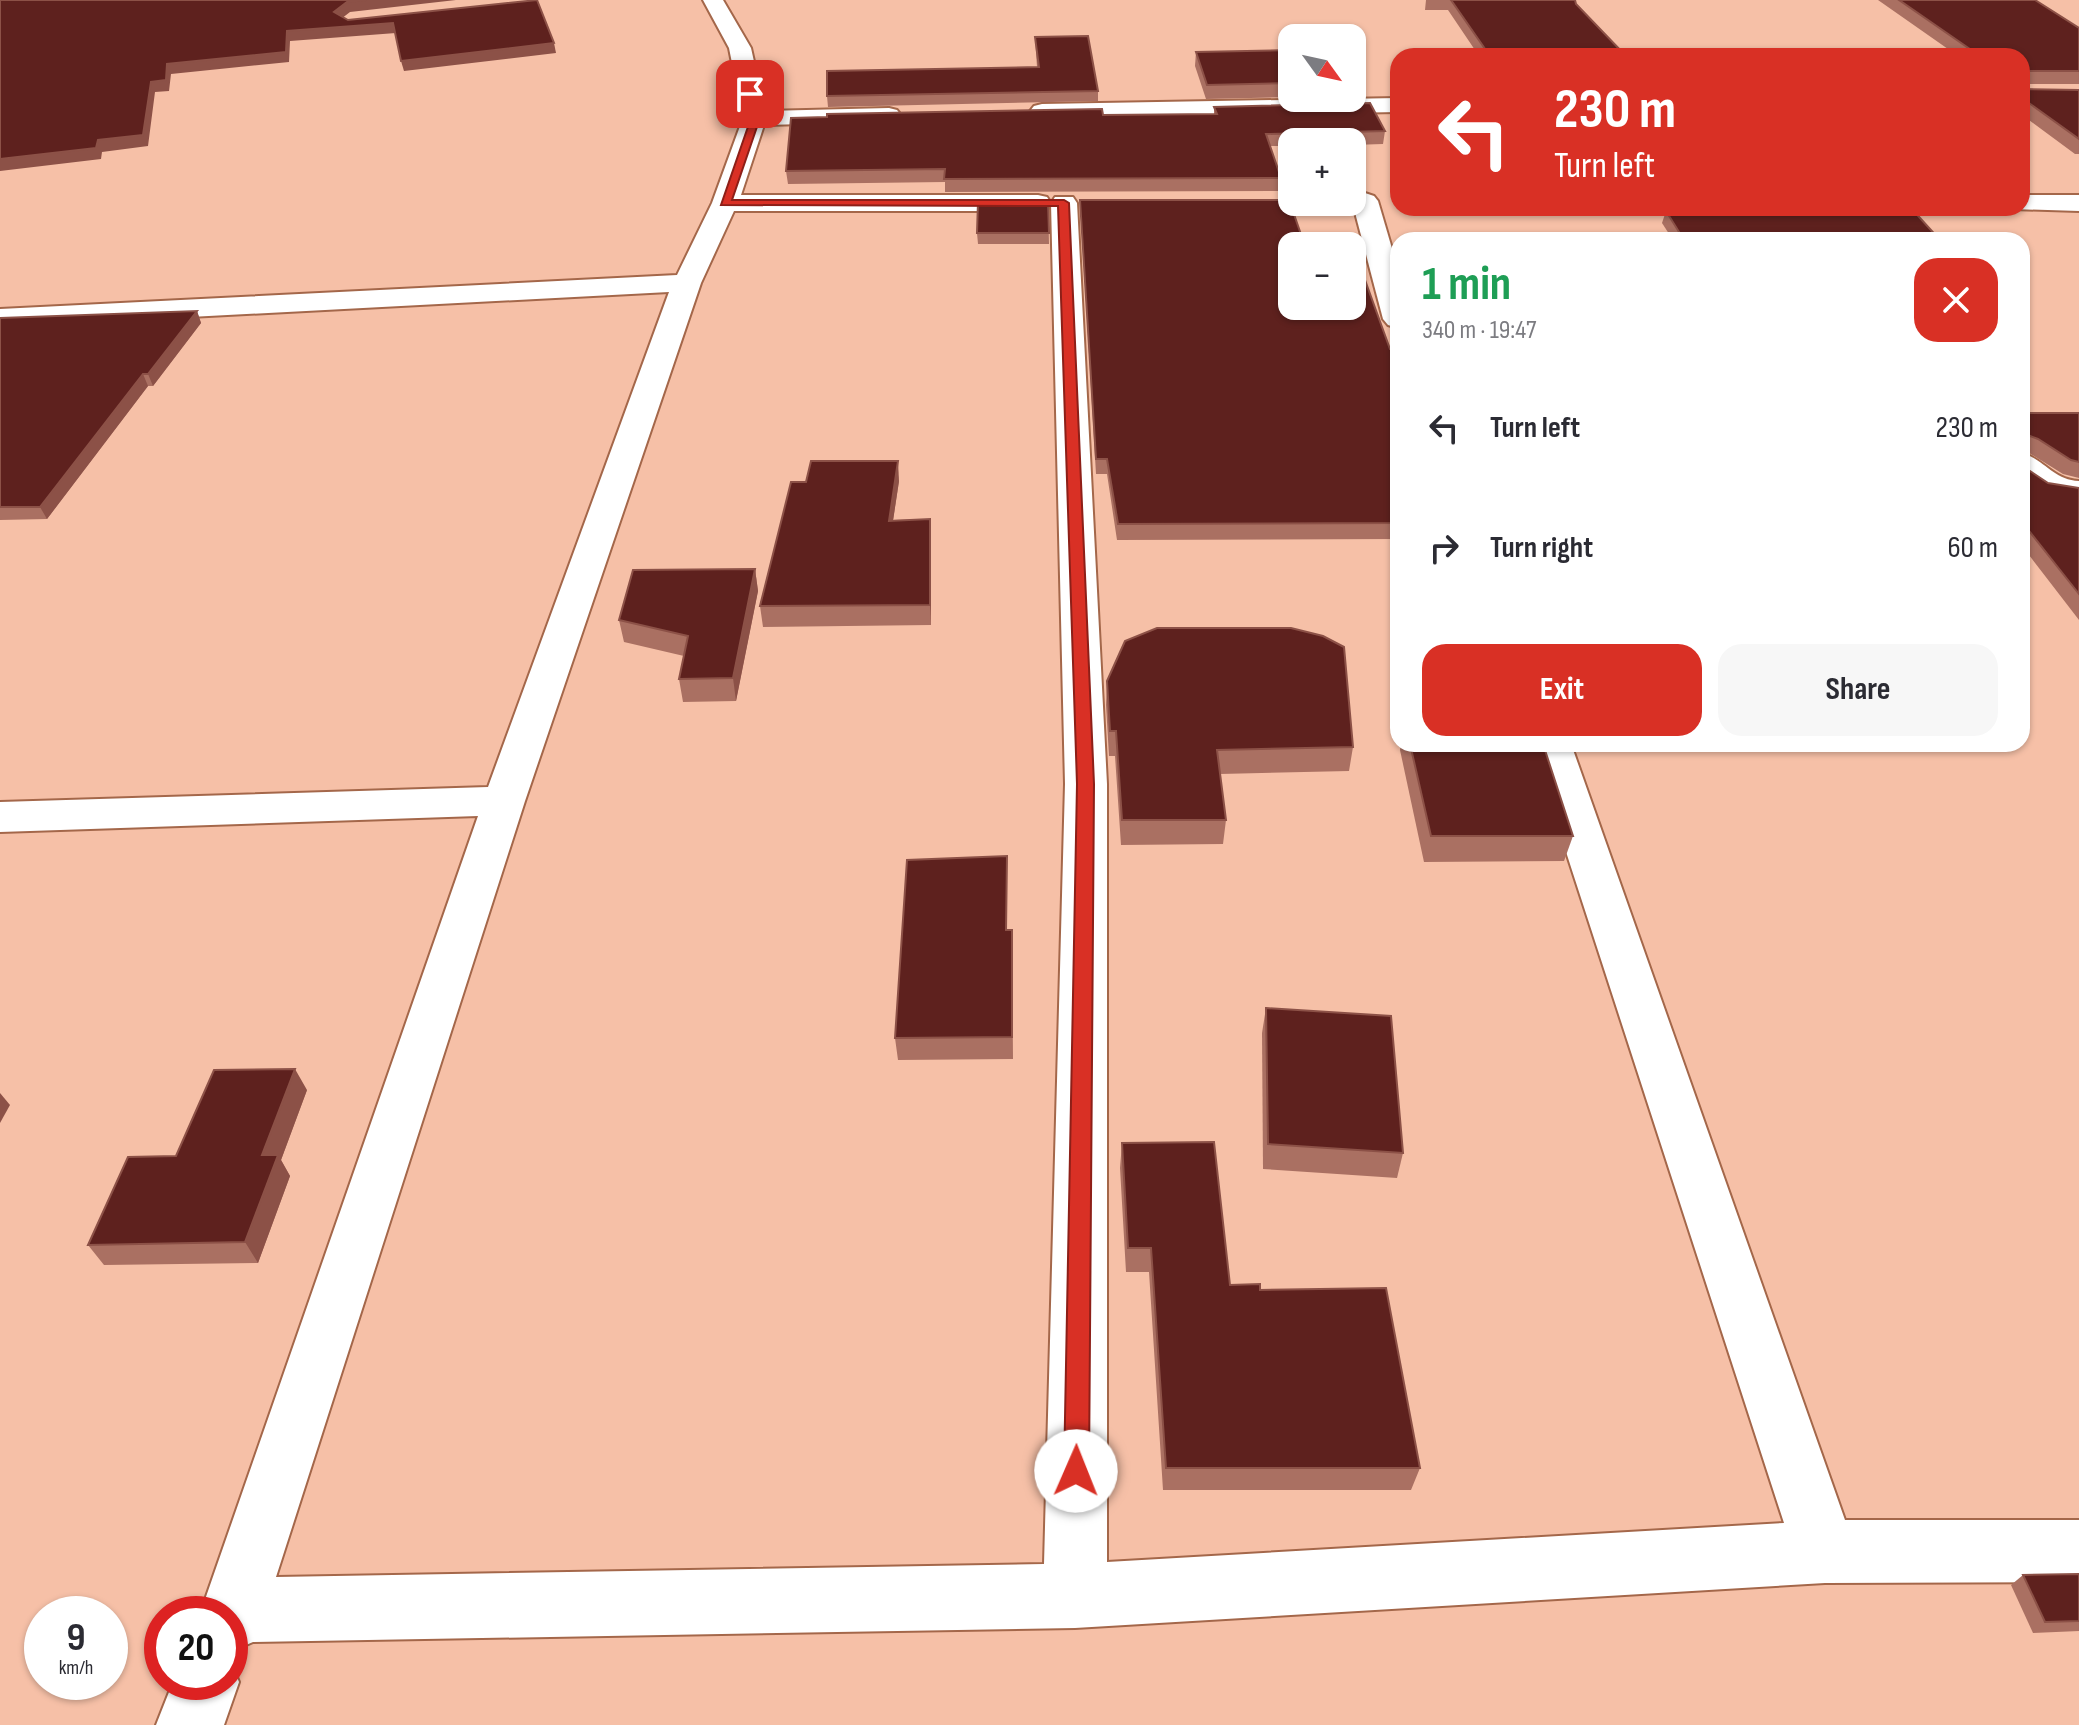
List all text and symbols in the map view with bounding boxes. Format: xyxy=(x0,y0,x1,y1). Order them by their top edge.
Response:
north arrow xyxy=(1278,24,1366,112)
map controls xyxy=(1278,24,1366,320)
pin xyxy=(716,60,784,128)
icon: arrive xyxy=(728,72,772,116)
text: 230 m xyxy=(1554,77,1676,144)
icon: left xyxy=(1422,80,1526,184)
button: + xyxy=(1278,128,1366,216)
text: Turn left xyxy=(1554,145,1655,188)
button: − xyxy=(1278,232,1366,320)
text: 1 min xyxy=(1422,256,1511,313)
button: close xyxy=(1914,258,1998,342)
text: 340 m · 19:47 xyxy=(1422,315,1536,346)
icon: left xyxy=(1422,406,1466,450)
text: Turn left xyxy=(1490,410,1580,446)
text: 230 m xyxy=(1936,410,1998,446)
icon: right xyxy=(1422,526,1466,570)
text: Turn right xyxy=(1490,530,1593,566)
text: 60 m xyxy=(1947,530,1998,566)
button: Exit xyxy=(1422,644,1702,736)
button: Share xyxy=(1718,644,1998,736)
position arrow xyxy=(1034,1429,1118,1513)
speed limit sign: 20 xyxy=(144,1596,248,1700)
text: 9 xyxy=(67,1614,85,1662)
text: km/h xyxy=(59,1656,93,1680)

